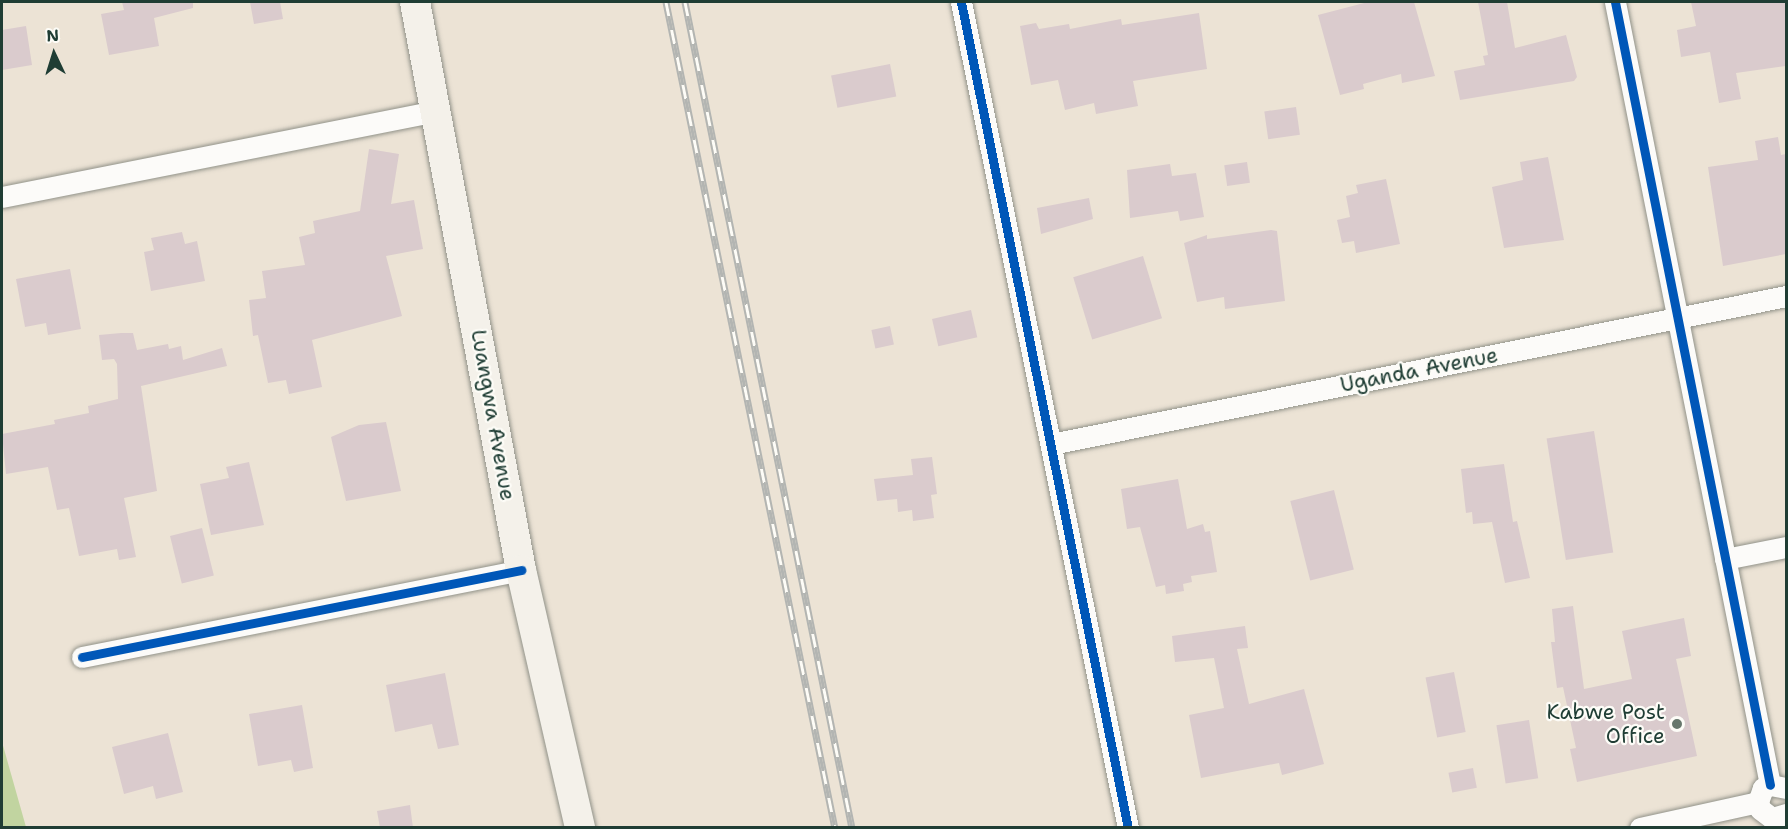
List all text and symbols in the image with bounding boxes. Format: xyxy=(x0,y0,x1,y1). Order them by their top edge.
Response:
north arrow xyxy=(24,24,84,84)
text: N xyxy=(46,25,60,46)
street label: Luangwa Avenue xyxy=(466,328,520,502)
street label: Uganda Avenue xyxy=(1338,342,1500,398)
place label: Kabwe Post Office xyxy=(1546,699,1665,749)
marker: Kabwe Post Office xyxy=(1670,717,1684,731)

